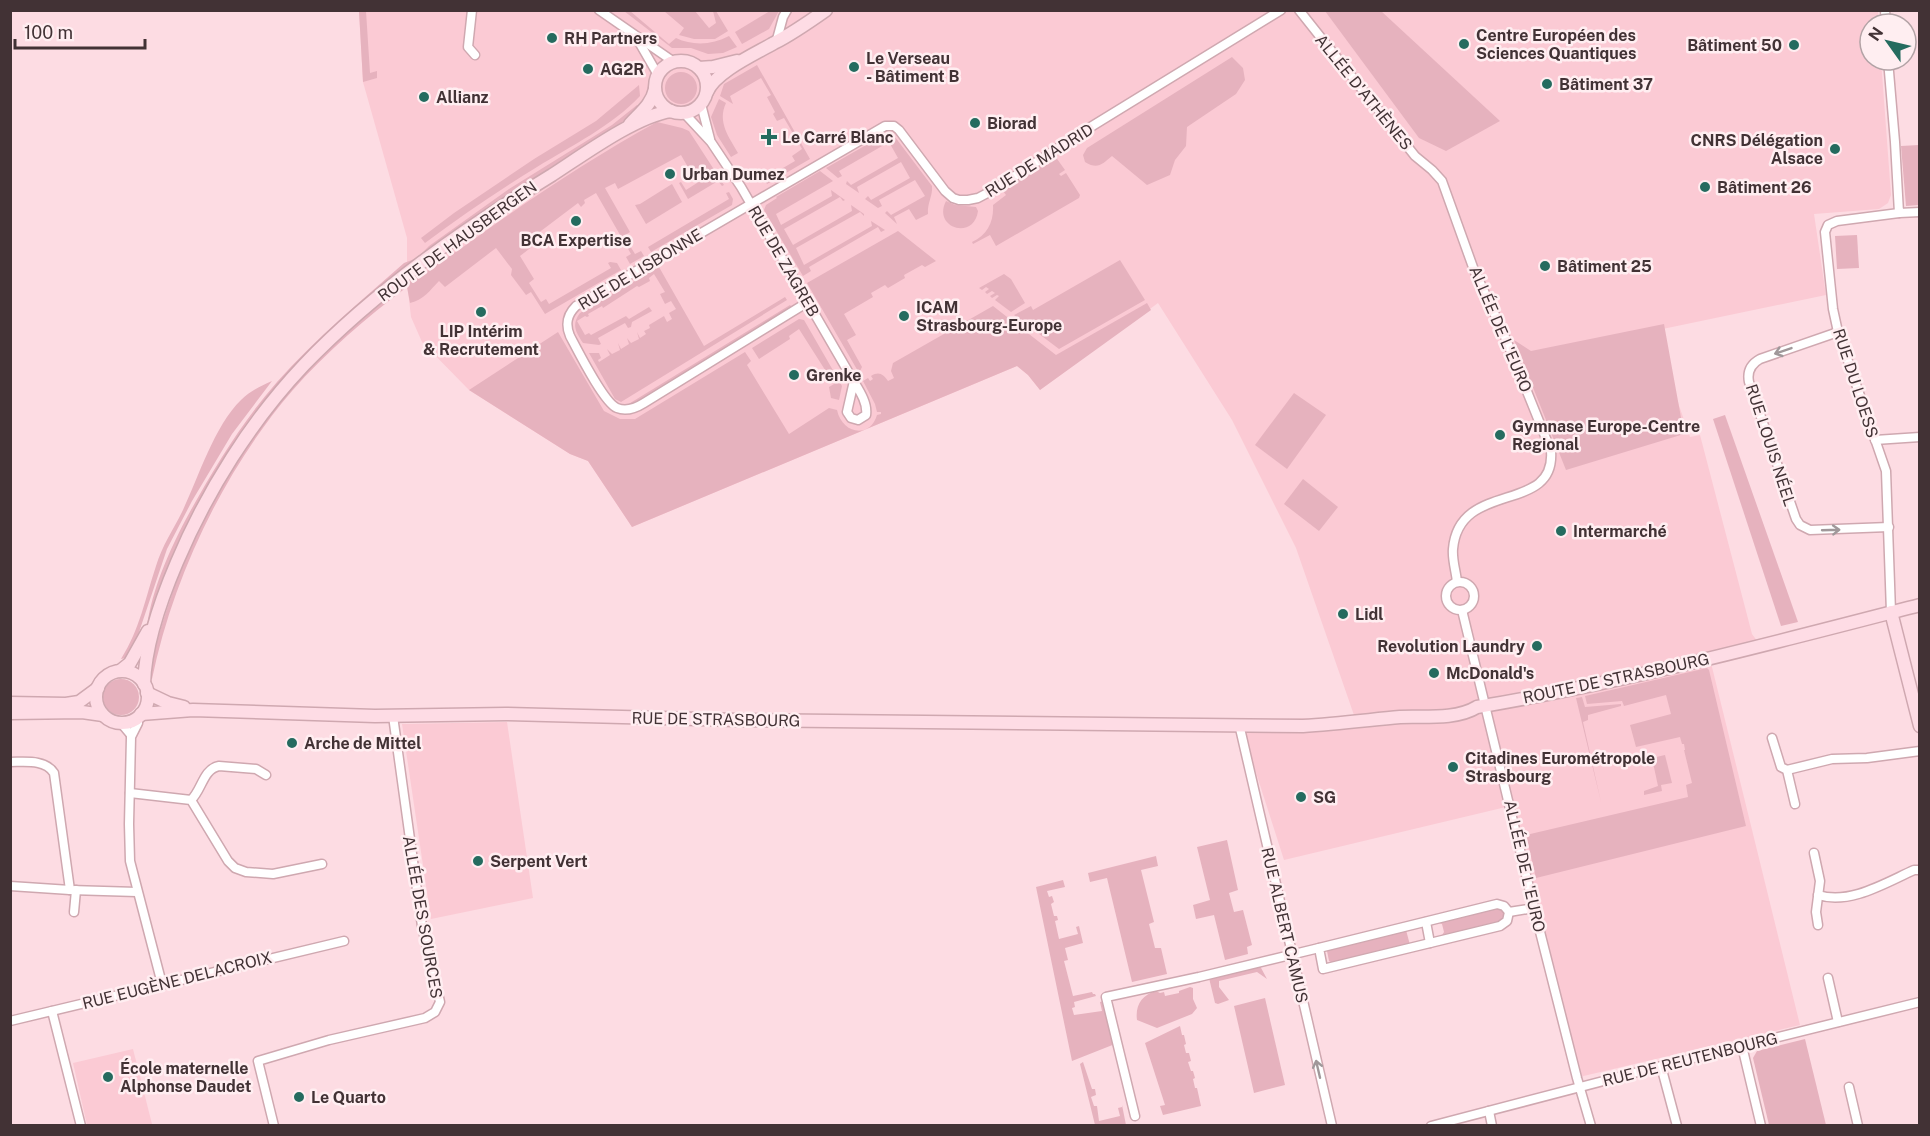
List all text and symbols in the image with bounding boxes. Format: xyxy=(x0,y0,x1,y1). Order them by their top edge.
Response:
scale bar xyxy=(15,12,146,50)
north arrow xyxy=(1858,12,1918,72)
text: 100 m xyxy=(24,22,73,43)
text: N xyxy=(1865,23,1887,44)
place label: Centre Européen des Sciences Quantiques xyxy=(1476,26,1636,63)
place label: RH Partners xyxy=(564,29,657,48)
street label: ALLÉE D'ATHÈNES xyxy=(1311,30,1417,154)
marker: RH Partners xyxy=(545,31,559,45)
place label: Bâtiment 50 xyxy=(1687,36,1782,55)
marker: Centre Européen des Sciences Quantiques xyxy=(1457,37,1471,51)
marker: Bâtiment 50 xyxy=(1787,38,1801,52)
place label: Le Verseau - Bâtiment B xyxy=(866,49,959,86)
place label: AG2R xyxy=(600,60,645,79)
marker: Le Verseau - Bâtiment B xyxy=(847,60,861,74)
marker: AG2R xyxy=(581,62,595,76)
place label: Bâtiment 37 xyxy=(1559,75,1653,94)
marker: Bâtiment 37 xyxy=(1540,77,1554,91)
place label: Allianz xyxy=(436,88,489,107)
marker: Allianz xyxy=(417,90,431,104)
place label: Biorad xyxy=(987,114,1037,133)
marker: Biorad xyxy=(968,116,982,130)
street label: RUE DE MADRID xyxy=(982,120,1097,201)
marker: Le Carré Blanc xyxy=(760,128,778,146)
place label: Le Carré Blanc xyxy=(782,128,894,147)
place label: CNRS Délégation Alsace xyxy=(1691,131,1823,168)
marker: CNRS Délégation Alsace xyxy=(1828,142,1842,156)
place label: Urban Dumez xyxy=(682,165,784,184)
marker: Urban Dumez xyxy=(663,167,677,181)
street label: ROUTE DE HAUSBERGEN xyxy=(374,177,540,305)
place label: Bâtiment 26 xyxy=(1717,178,1811,197)
marker: Bâtiment 26 xyxy=(1698,180,1712,194)
street label: RUE DE ZAGREB xyxy=(744,202,823,320)
marker: BCA Expertise xyxy=(569,214,583,228)
street label: RUE DE LISBONNE xyxy=(575,225,706,314)
place label: BCA Expertise xyxy=(521,231,631,250)
place label: Bâtiment 25 xyxy=(1557,257,1652,276)
marker: Bâtiment 25 xyxy=(1538,259,1552,273)
street label: ALLÉE DE L'EURO xyxy=(1465,263,1537,395)
place label: ICAM Strasbourg-Europe xyxy=(916,298,1062,335)
marker: LIP Intérim & Recrutement xyxy=(474,305,488,319)
marker: ICAM Strasbourg-Europe xyxy=(897,309,911,323)
place label: LIP Intérim & Recrutement xyxy=(423,322,539,359)
street label: RUE DU LOESS xyxy=(1829,326,1882,440)
one-way arrow xyxy=(1774,346,1793,357)
place label: Grenke xyxy=(806,366,862,385)
marker: Grenke xyxy=(787,368,801,382)
street label: RUE LOUIS NÉEL xyxy=(1742,381,1800,509)
place label: Gymnase Europe-Centre Regional xyxy=(1512,417,1700,454)
marker: Gymnase Europe-Centre Regional xyxy=(1493,428,1507,442)
place label: Intermarché xyxy=(1573,522,1667,541)
marker: Intermarché xyxy=(1554,524,1568,538)
one-way arrow xyxy=(1820,524,1840,535)
place label: Lidl xyxy=(1355,605,1384,624)
marker: Lidl xyxy=(1336,607,1350,621)
place label: Revolution Laundry xyxy=(1377,637,1525,656)
marker: Revolution Laundry xyxy=(1530,639,1544,653)
street label: ROUTE DE STRASBOURG xyxy=(1521,649,1711,708)
place label: McDonald's xyxy=(1446,664,1534,683)
marker: McDonald's xyxy=(1427,666,1441,680)
street label: RUE DE STRASBOURG xyxy=(631,709,801,730)
place label: Arche de Mittel xyxy=(304,734,422,753)
marker: Arche de Mittel xyxy=(285,736,299,750)
place label: Citadines Eurométropole Strasbourg xyxy=(1465,749,1655,786)
marker: Citadines Eurométropole Strasbourg xyxy=(1446,760,1460,774)
place label: SG xyxy=(1313,788,1336,807)
marker: SG xyxy=(1294,790,1308,804)
street label: ALLÉE DE L'EURO xyxy=(1500,798,1550,934)
street label: ALLÉE DES SOURCES xyxy=(399,834,447,1000)
street label: RUE ALBERT CAMUS xyxy=(1257,845,1312,1005)
place label: Serpent Vert xyxy=(490,852,588,871)
marker: Serpent Vert xyxy=(471,854,485,868)
street label: RUE EUGÈNE DELACROIX xyxy=(80,947,274,1013)
street label: RUE DE REUTENBOURG xyxy=(1601,1029,1780,1090)
place label: École maternelle Alphonse Daudet xyxy=(120,1058,252,1096)
one-way arrow xyxy=(1312,1059,1323,1079)
marker: École maternelle Alphonse Daudet xyxy=(101,1070,115,1084)
place label: Le Quarto xyxy=(311,1088,386,1107)
marker: Le Quarto xyxy=(292,1090,306,1104)

